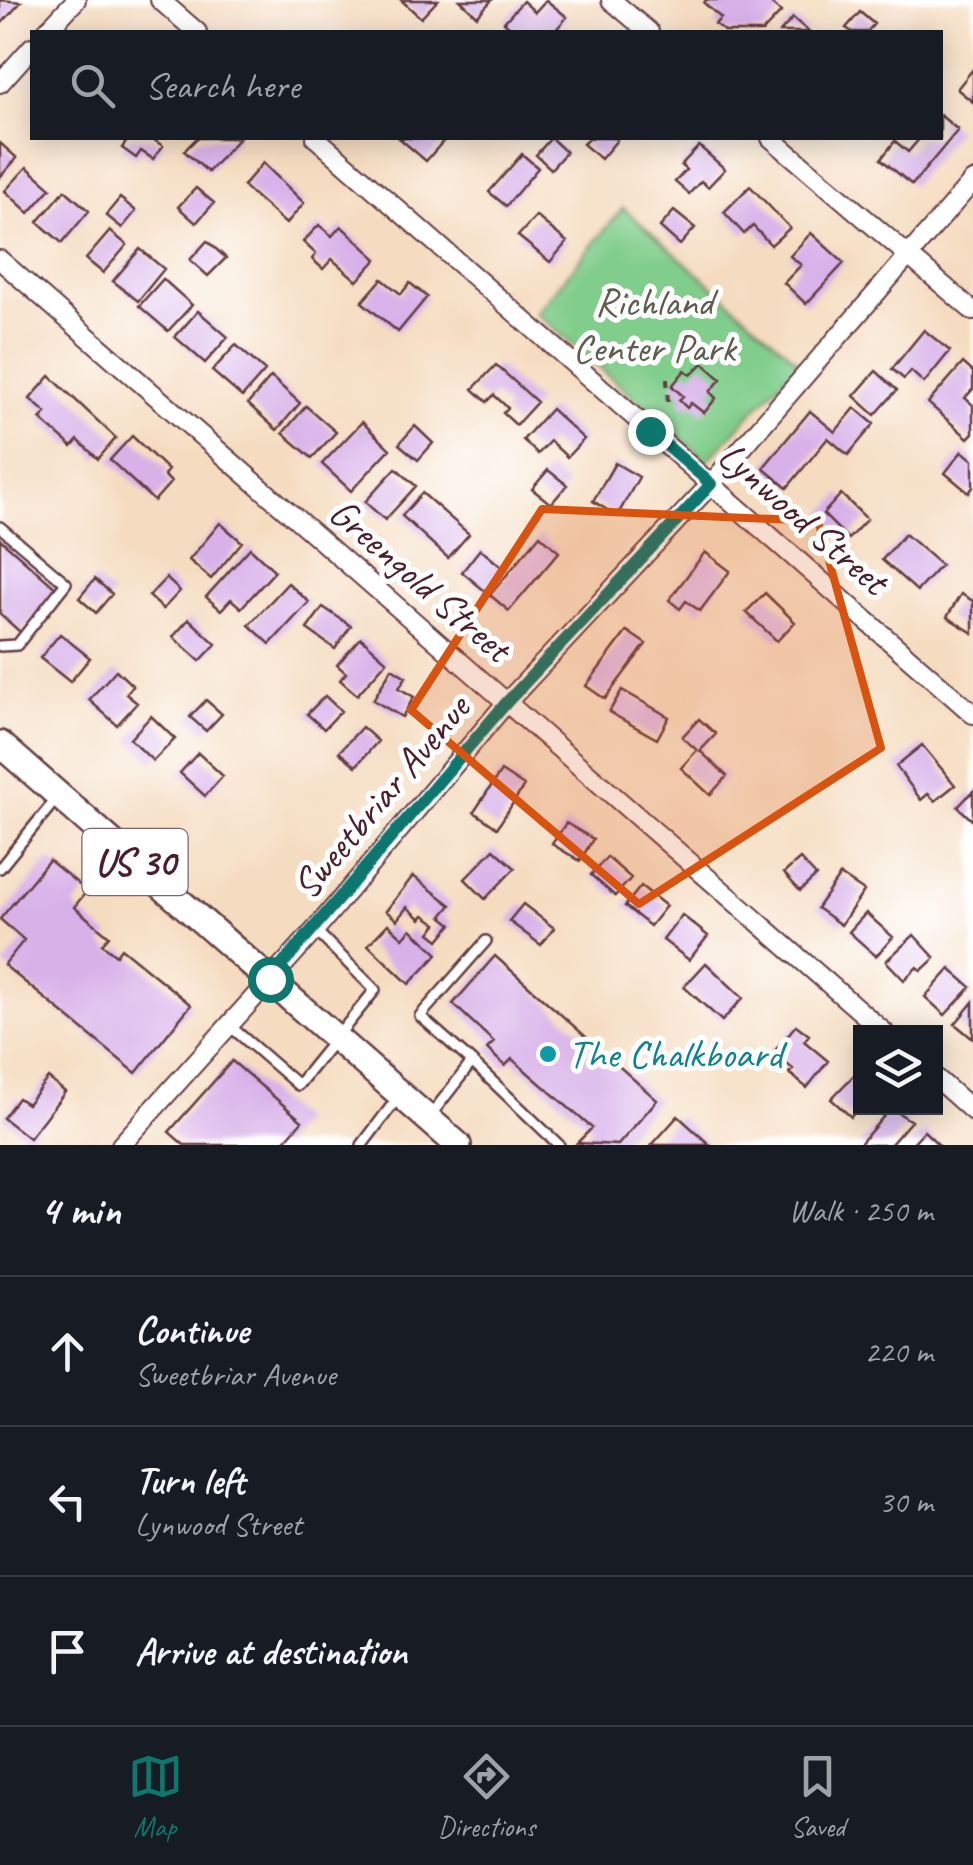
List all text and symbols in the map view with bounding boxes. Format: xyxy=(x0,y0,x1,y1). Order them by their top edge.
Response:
search box xyxy=(30,30,943,140)
icon: search xyxy=(65,58,120,113)
text: Search here xyxy=(145,62,300,109)
park label: Richland Center Park xyxy=(573,277,738,373)
route end xyxy=(628,409,674,455)
street label: Lynwood Street xyxy=(708,431,901,608)
street label: Greengold Street xyxy=(319,487,524,675)
street label: Sweetbriar Avenue xyxy=(281,682,483,909)
road number: US 30 xyxy=(82,829,188,895)
route start xyxy=(248,957,294,1003)
map controls xyxy=(853,1025,943,1115)
button: layers xyxy=(853,1025,943,1115)
place label: The Chalkboard xyxy=(568,1029,789,1079)
marker: The Chalkboard xyxy=(537,1043,559,1065)
text: 4 min xyxy=(40,1184,120,1237)
text: Walk · 250 m xyxy=(789,1190,933,1231)
text: Continue xyxy=(135,1307,249,1354)
icon: ahead xyxy=(40,1324,95,1379)
text: 220 m xyxy=(864,1331,933,1372)
text: Sweetbriar Avenue xyxy=(135,1354,336,1395)
text: Turn left xyxy=(135,1457,245,1504)
icon: left xyxy=(40,1474,95,1529)
text: 30 m xyxy=(879,1481,933,1522)
text: Lynwood Street xyxy=(135,1504,302,1545)
icon: arrive xyxy=(40,1624,95,1679)
text: Arrive at destination xyxy=(135,1628,407,1675)
tab: Map xyxy=(128,1749,183,1844)
tab: Directions xyxy=(438,1749,535,1844)
tab: Saved xyxy=(790,1749,845,1844)

